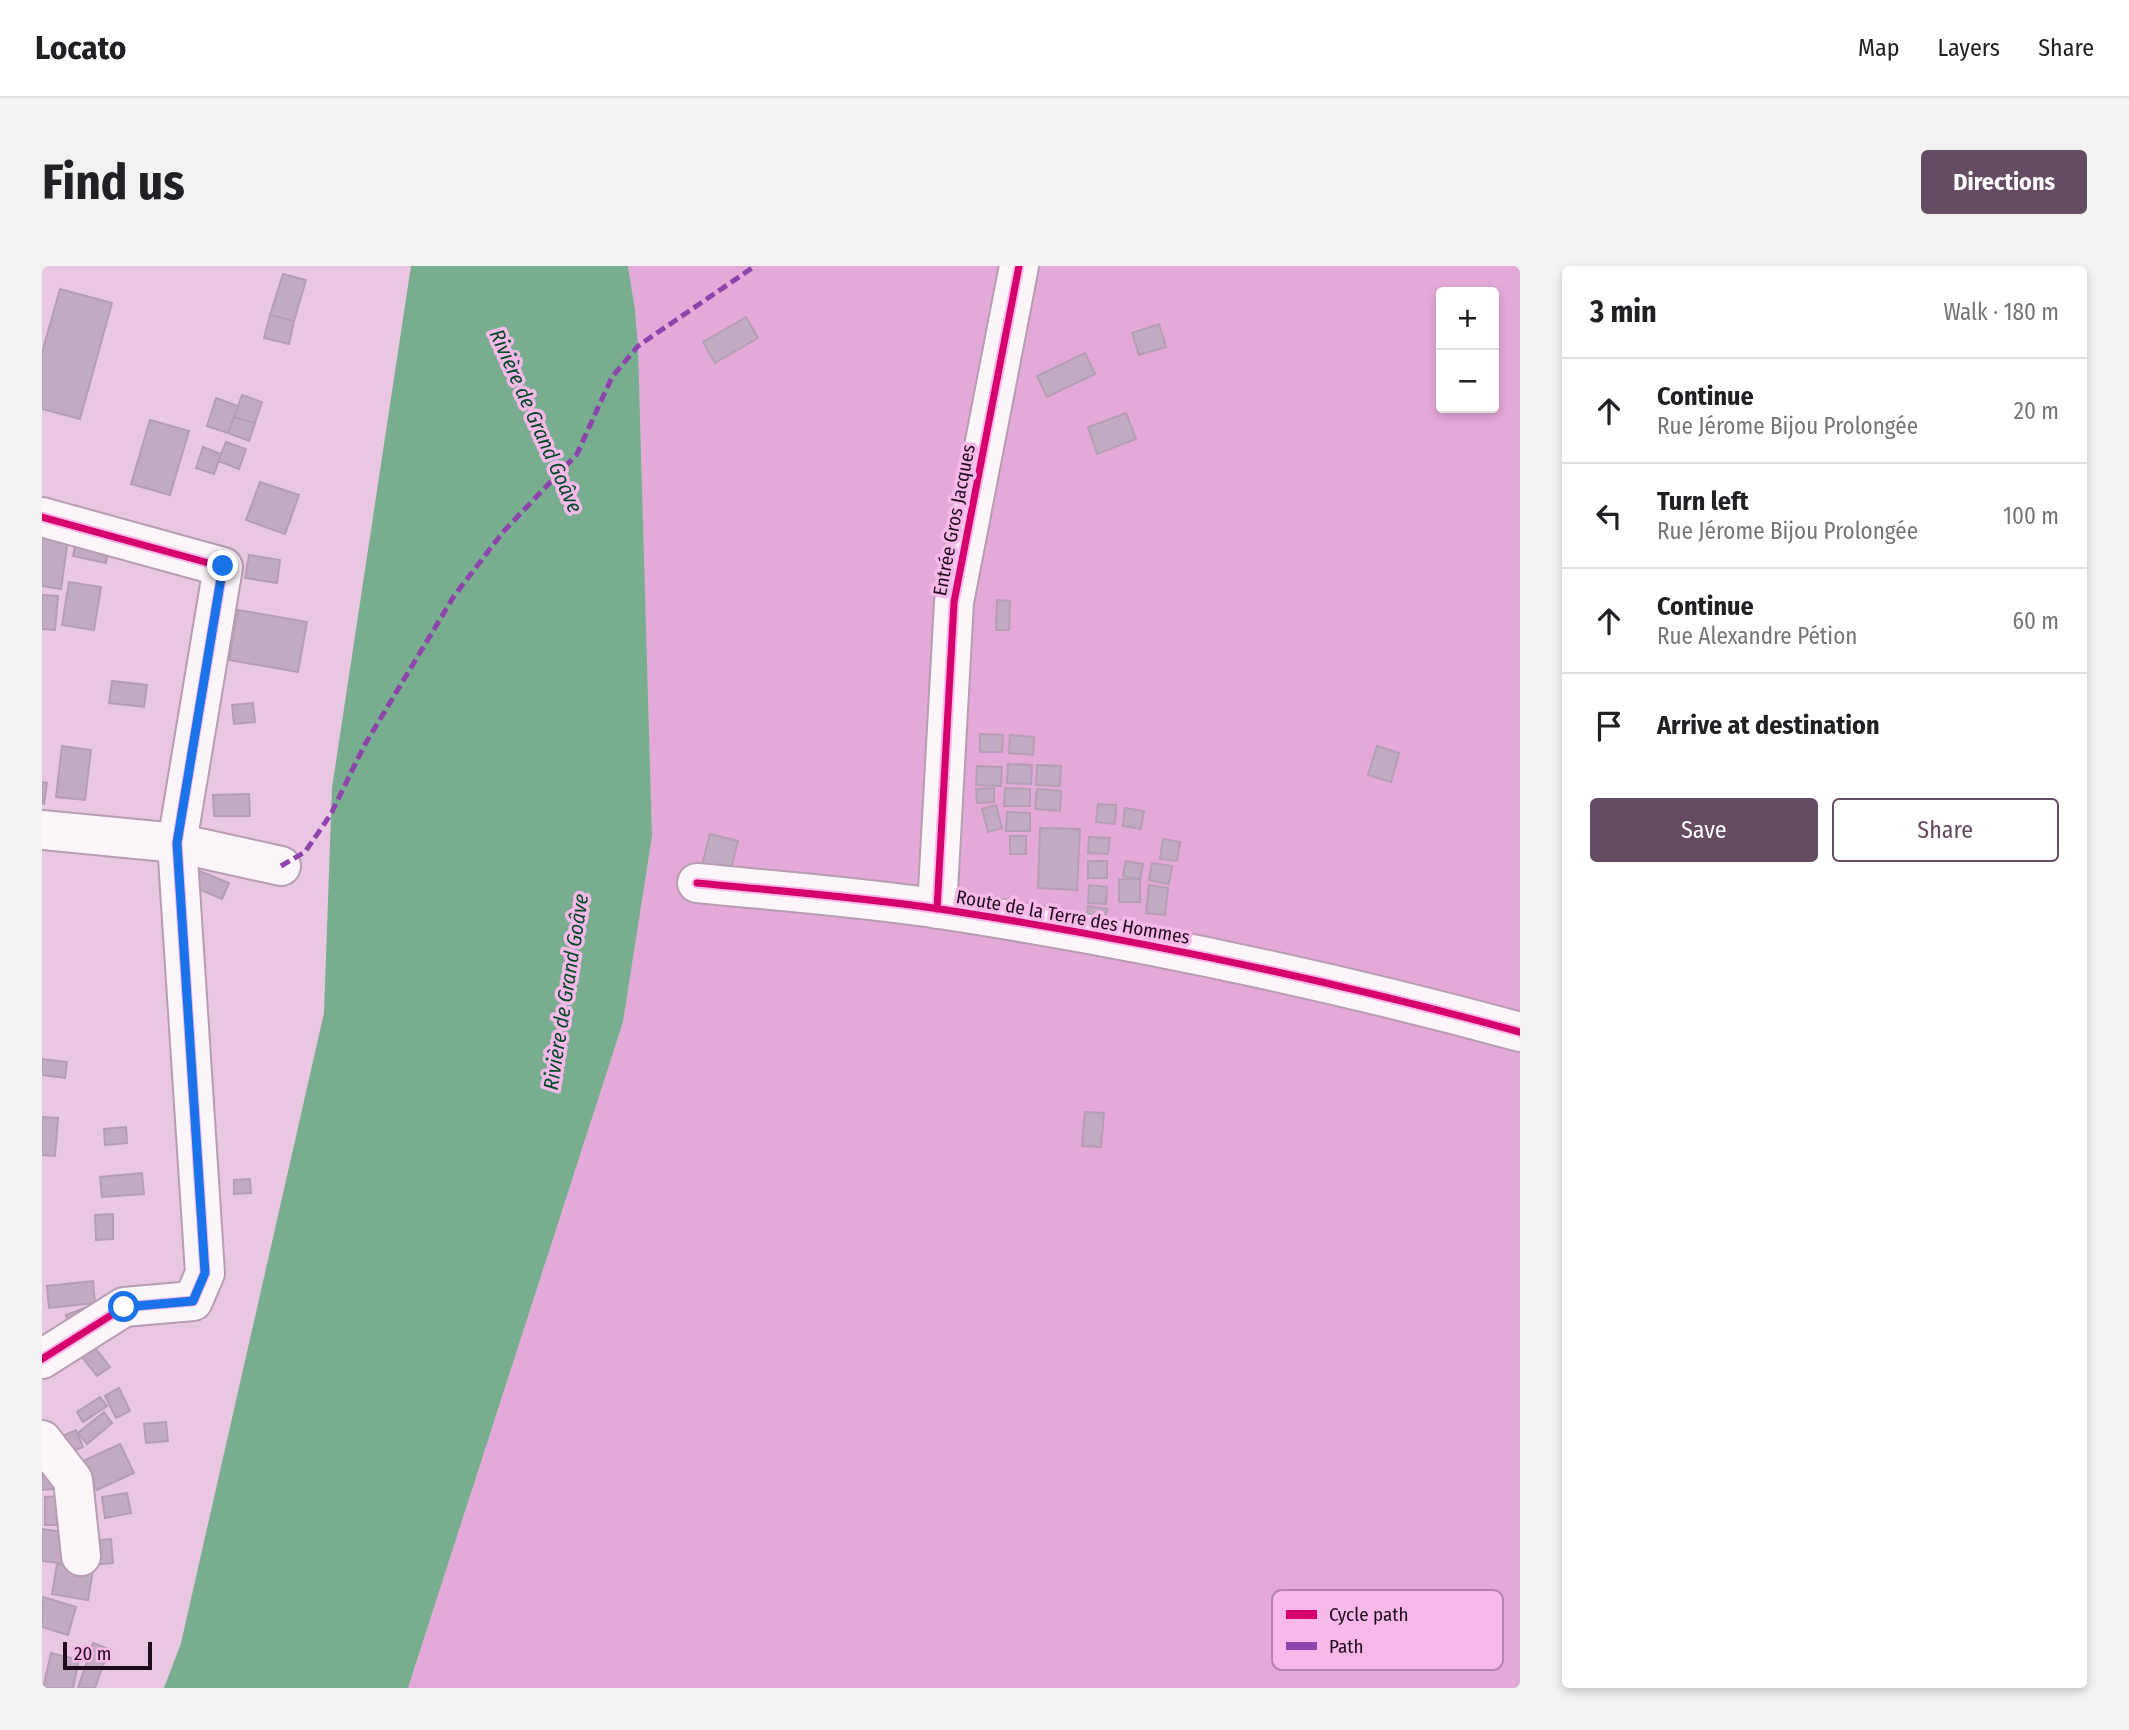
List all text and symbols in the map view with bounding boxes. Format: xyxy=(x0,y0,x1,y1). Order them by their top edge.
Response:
text: Locato xyxy=(35,28,126,68)
text: Map xyxy=(1858,34,1900,62)
text: Layers xyxy=(1938,34,2000,62)
text: Share xyxy=(2038,34,2094,62)
button: Directions xyxy=(1921,150,2087,214)
text: Find us xyxy=(42,153,185,212)
map controls xyxy=(1436,287,1499,413)
button: + xyxy=(1436,287,1499,350)
text: 3 min xyxy=(1590,294,1657,330)
text: Walk · 180 m xyxy=(1943,298,2059,326)
water label: Rivière de Grand Goâve xyxy=(484,325,588,517)
button: − xyxy=(1436,350,1499,413)
text: Continue xyxy=(1657,381,1754,412)
icon: ahead xyxy=(1590,392,1628,430)
text: 20 m xyxy=(2014,397,2059,425)
text: Rue Jérome Bijou Prolongée xyxy=(1657,412,1918,440)
street label: Entrée Gros Jacques xyxy=(928,442,980,598)
text: Turn left xyxy=(1657,486,1749,517)
icon: left xyxy=(1590,497,1628,535)
text: 100 m xyxy=(2003,502,2059,530)
text: Rue Jérome Bijou Prolongée xyxy=(1657,517,1918,545)
route end xyxy=(207,550,238,581)
text: Continue xyxy=(1657,591,1754,622)
icon: ahead xyxy=(1590,602,1628,640)
text: 60 m xyxy=(2013,607,2059,635)
text: Rue Alexandre Pétion xyxy=(1657,622,1857,650)
icon: arrive xyxy=(1590,707,1628,745)
text: Arrive at destination xyxy=(1657,710,1880,741)
button: Save xyxy=(1590,798,1818,862)
button: Share xyxy=(1832,798,2059,862)
street label: Route de la Terre des Hommes xyxy=(954,885,1192,949)
water label: Rivière de Grand Goâve xyxy=(538,892,594,1092)
route start xyxy=(108,1291,139,1322)
legend xyxy=(1272,1590,1503,1670)
text: Cycle path xyxy=(1329,1603,1408,1626)
text: Path xyxy=(1329,1635,1364,1658)
scale bar xyxy=(63,1639,152,1671)
text: 20 m xyxy=(74,1642,111,1665)

